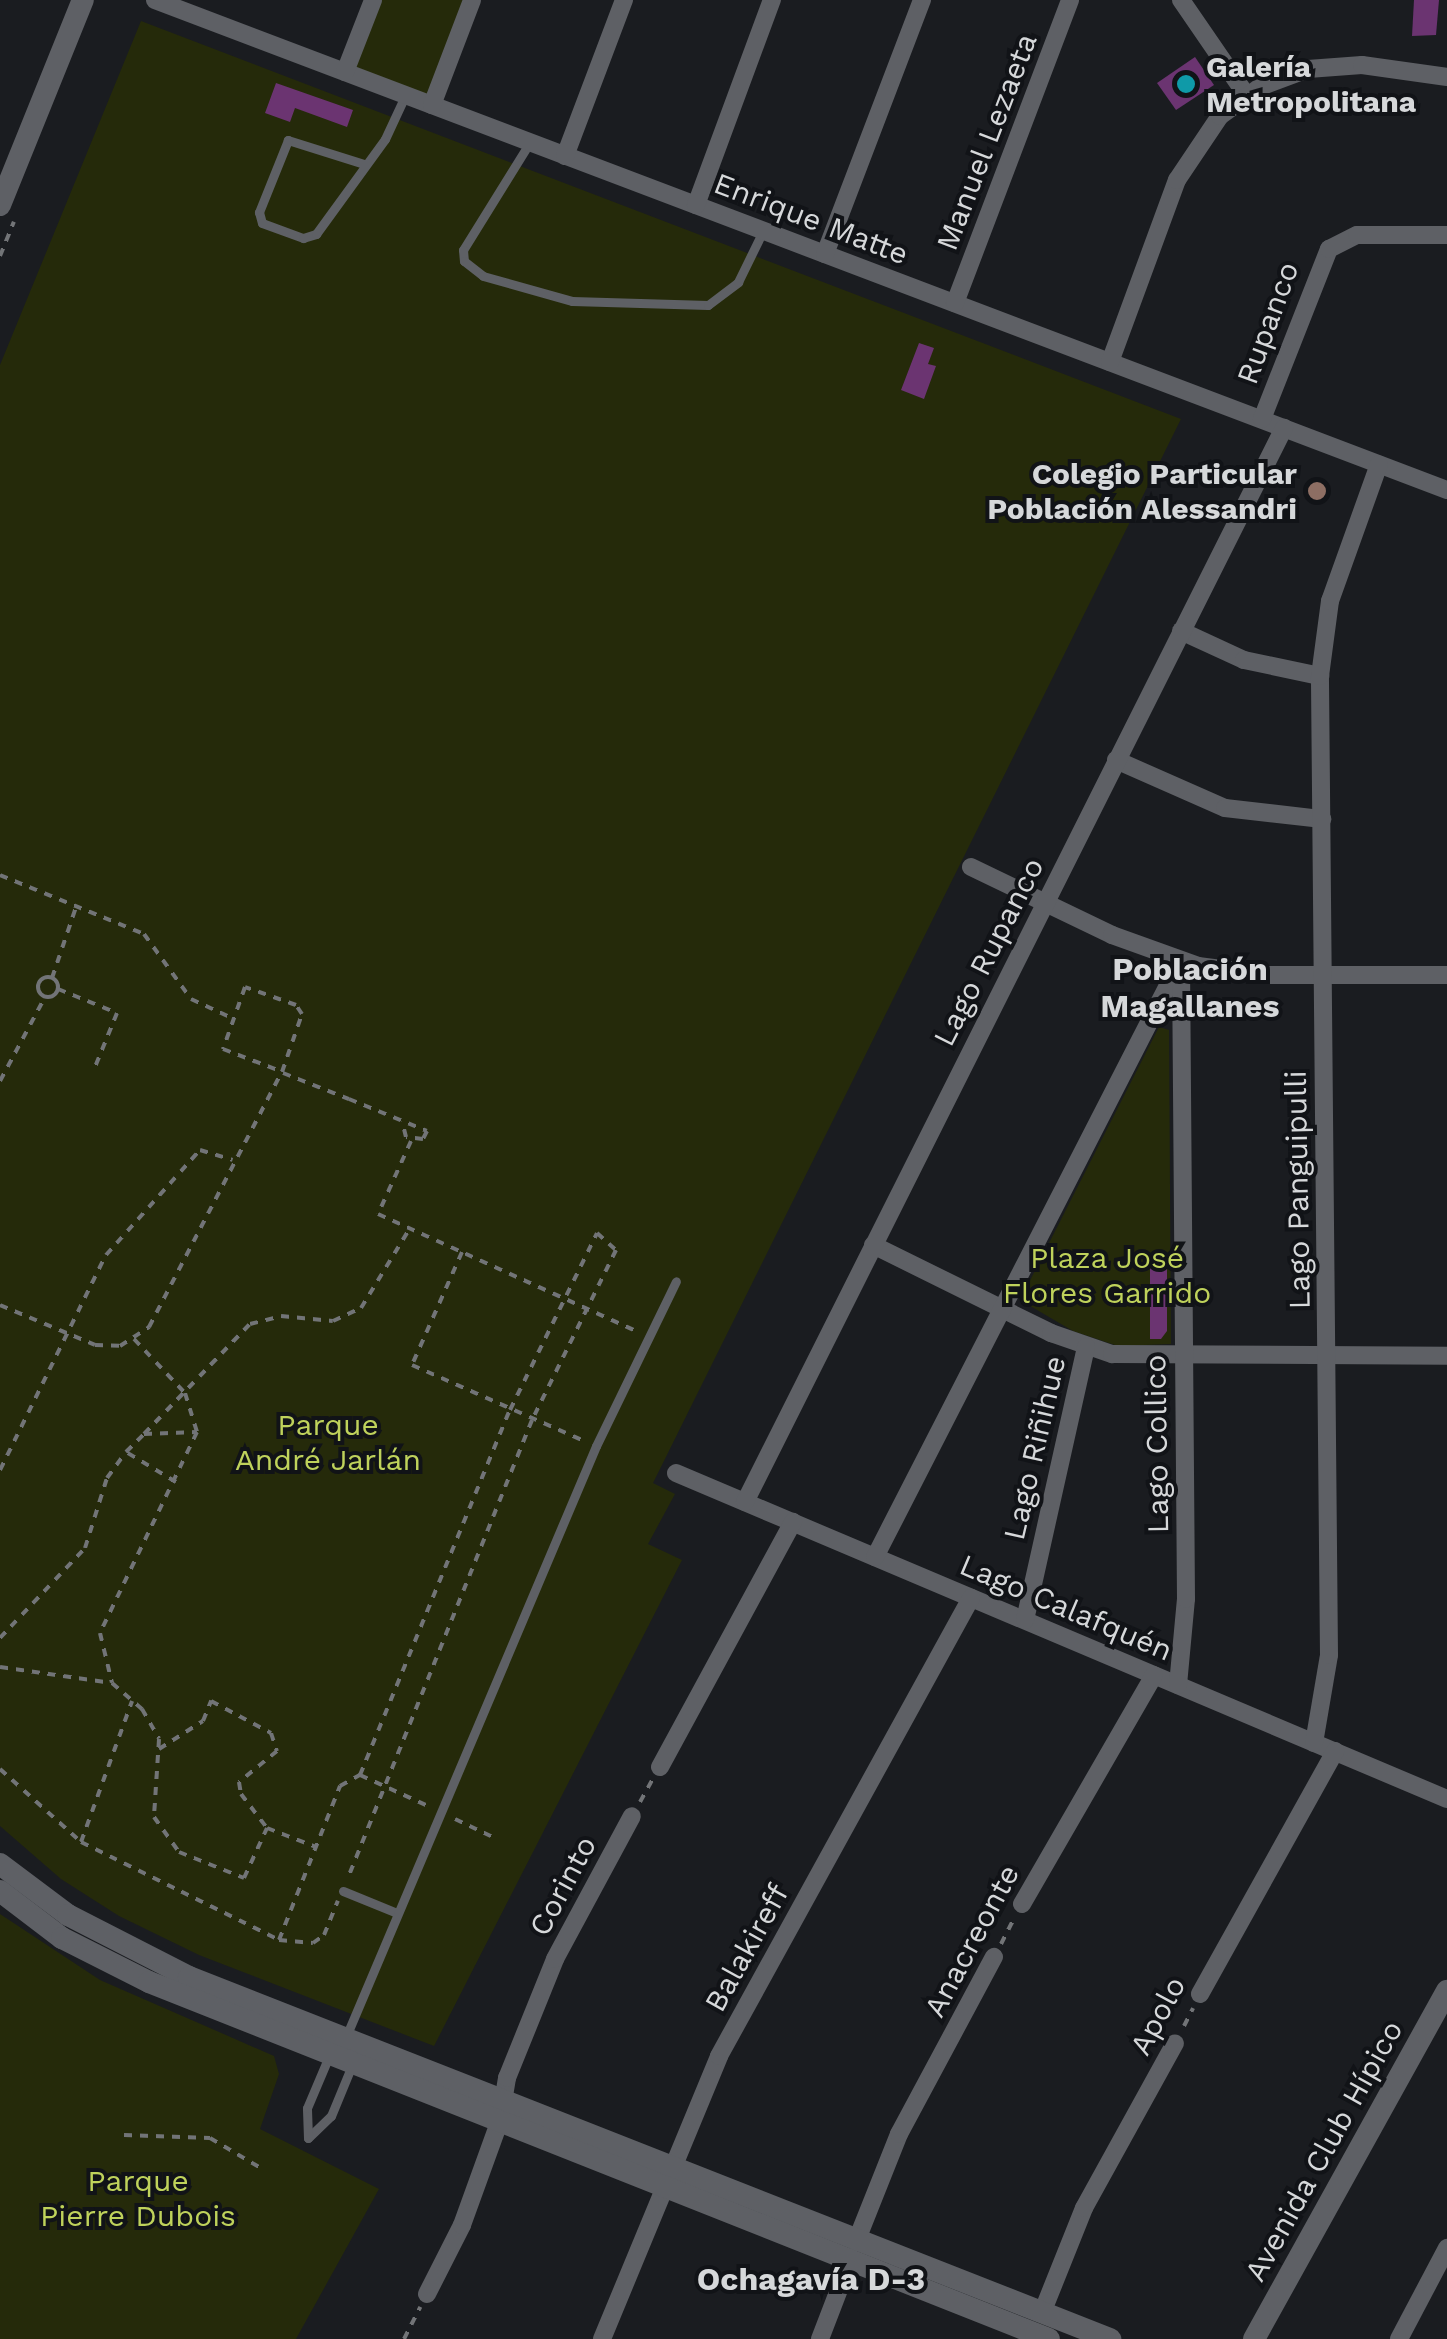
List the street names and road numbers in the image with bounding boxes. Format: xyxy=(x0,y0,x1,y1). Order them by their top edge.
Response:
street label: Manuel Lezaeta xyxy=(929,28,1045,256)
street label: Enrique Matte xyxy=(709,165,913,273)
street label: Rupanco xyxy=(1229,257,1307,389)
street label: Lago Rupanco xyxy=(926,852,1052,1052)
street label: Lago Panguipulli xyxy=(1278,1070,1318,1310)
street label: Lago Riñihue xyxy=(996,1352,1074,1544)
street label: Lago Collico xyxy=(1137,1354,1177,1534)
street label: Lago Calafquén xyxy=(954,1547,1178,1669)
street label: Corinto xyxy=(522,1830,604,1942)
street label: Anacreonte xyxy=(917,1859,1027,2023)
street label: Balakireff xyxy=(697,1878,797,2018)
street label: Apolo xyxy=(1122,1971,1194,2061)
street label: Avenida Club Hípico xyxy=(1237,2014,1411,2288)

